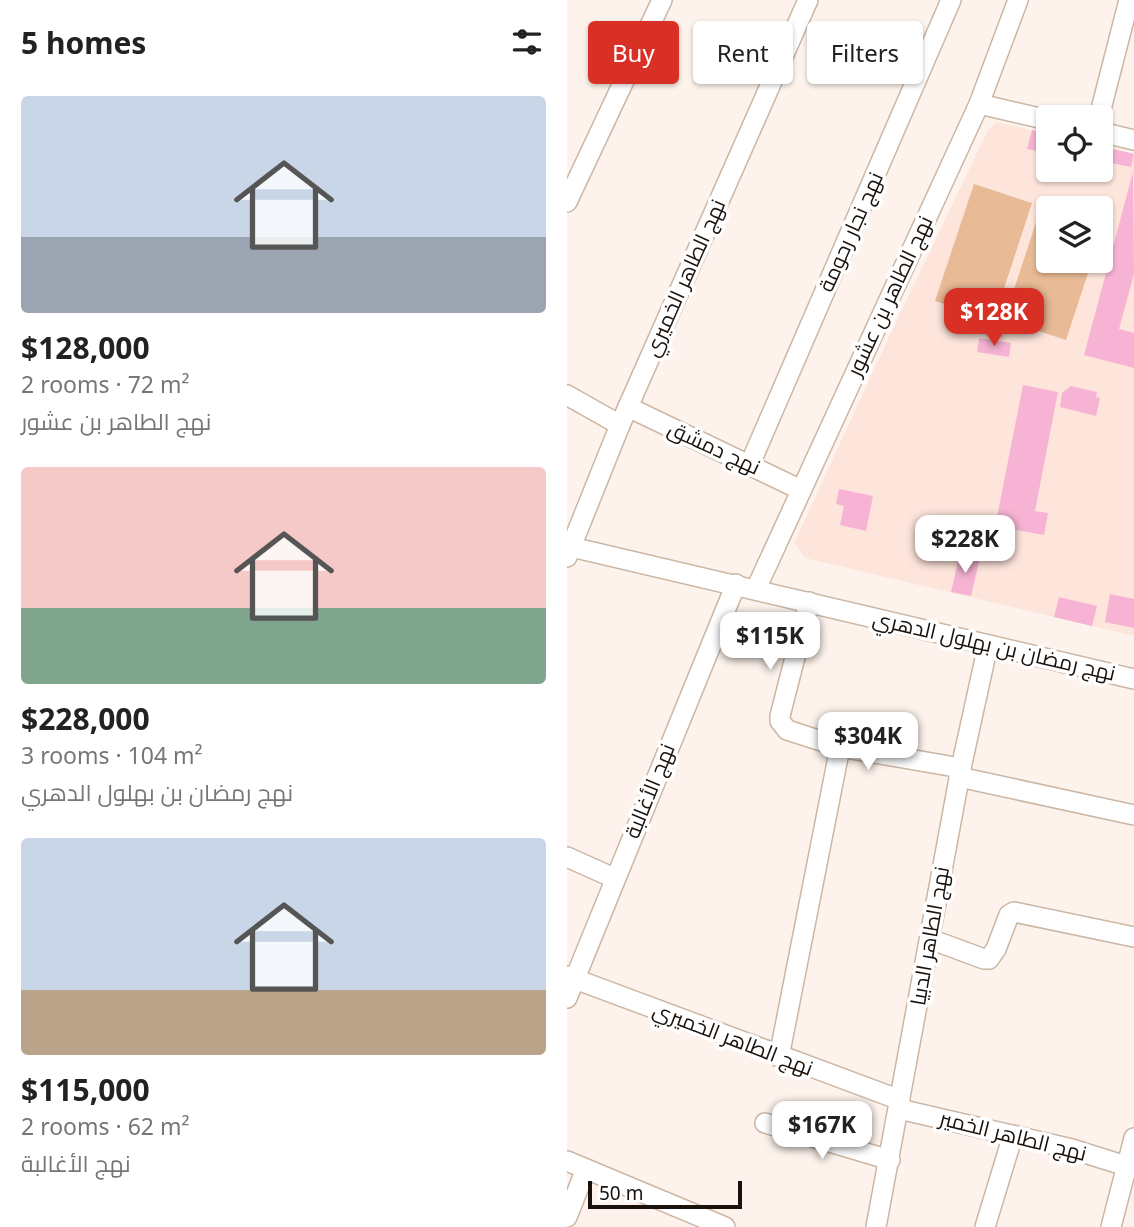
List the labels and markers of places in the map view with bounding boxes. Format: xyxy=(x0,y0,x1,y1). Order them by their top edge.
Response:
pin: $128K xyxy=(945,288,1043,348)
pin: $228K xyxy=(916,516,1014,575)
pin: $115K xyxy=(721,612,819,672)
pin: $304K xyxy=(819,712,917,772)
pin: $167K xyxy=(773,1102,871,1161)

